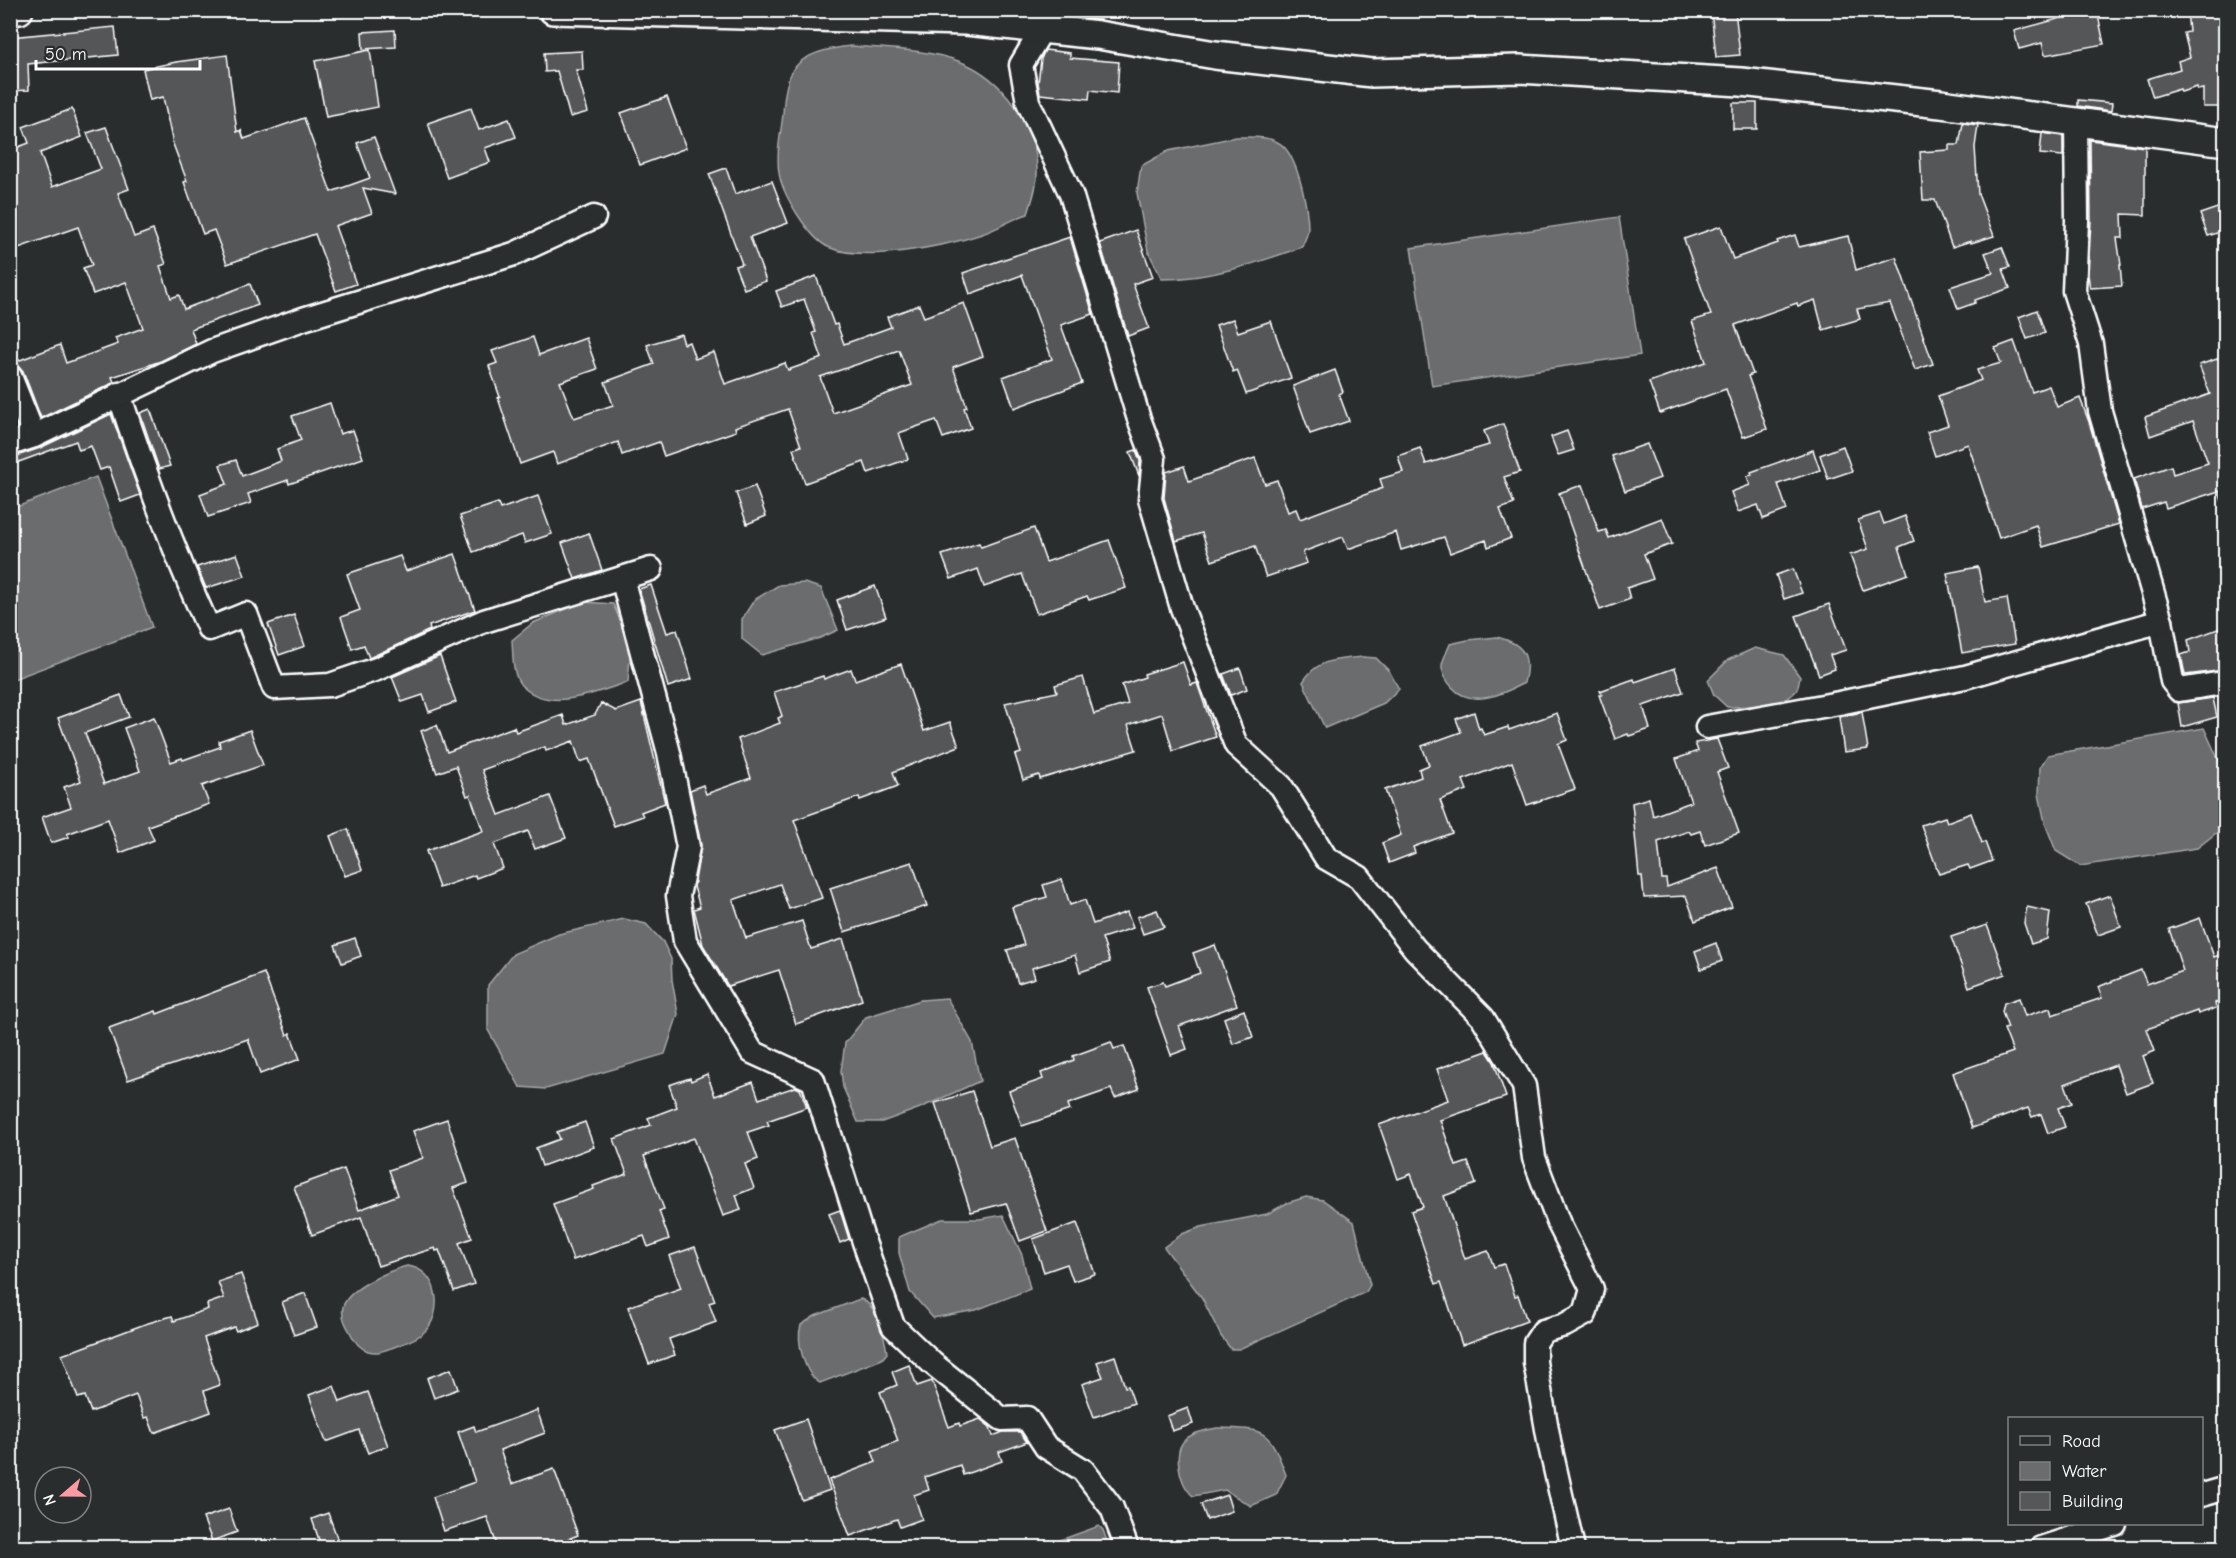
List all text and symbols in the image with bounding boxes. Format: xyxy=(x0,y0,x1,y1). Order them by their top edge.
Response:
scale bar xyxy=(36,33,200,71)
text: 50 m xyxy=(45,44,87,65)
legend xyxy=(2008,1417,2203,1525)
text: Road xyxy=(2062,1431,2101,1452)
text: Water xyxy=(2062,1461,2107,1482)
north arrow xyxy=(33,1465,93,1525)
text: Building xyxy=(2062,1491,2124,1512)
text: N xyxy=(40,1492,60,1508)

